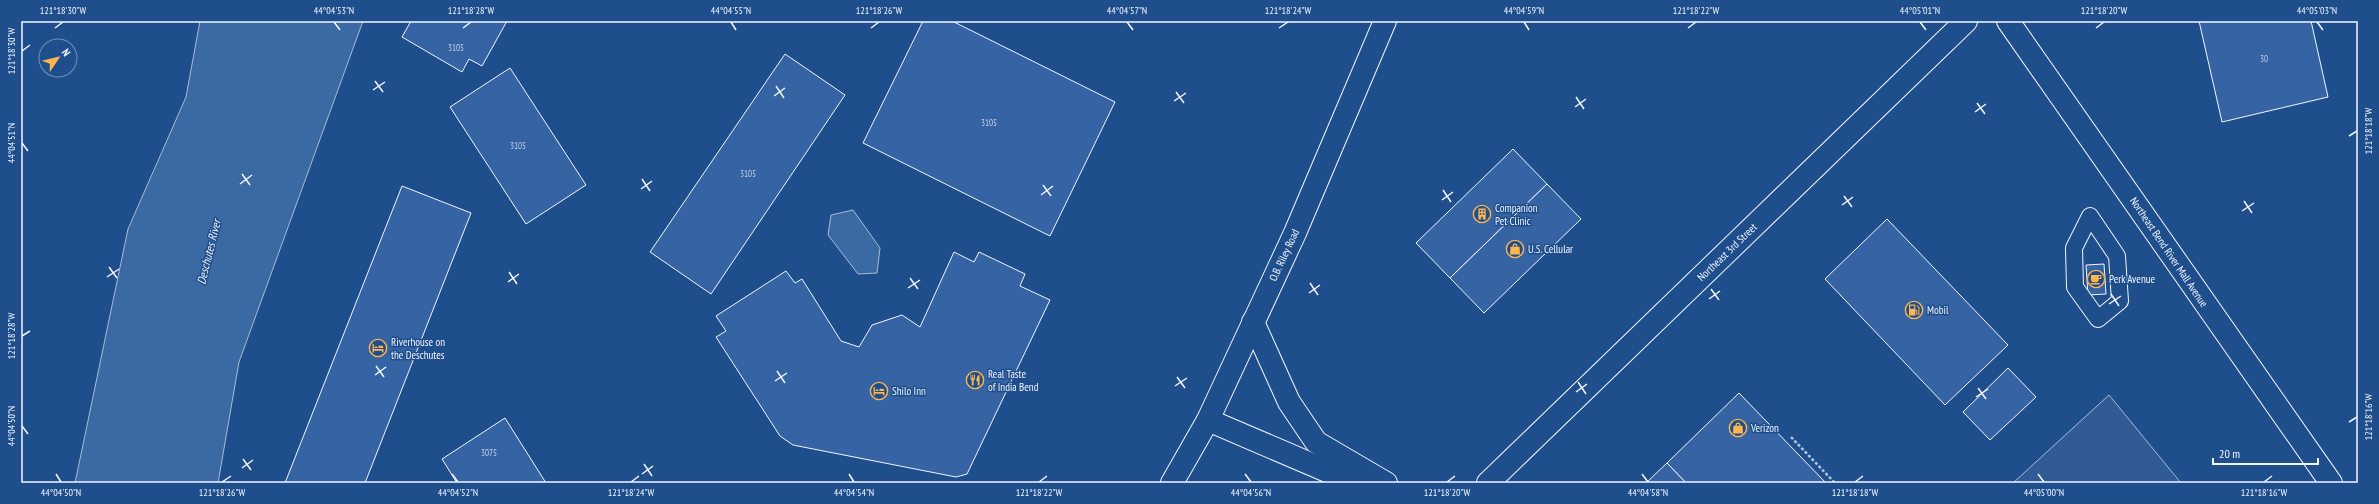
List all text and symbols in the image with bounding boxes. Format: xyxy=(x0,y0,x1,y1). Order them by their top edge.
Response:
text: 121°18'30"W xyxy=(40,4,87,17)
text: 44°04'53"N xyxy=(314,4,354,17)
text: 121°18'28"W xyxy=(448,4,495,17)
text: 44°04'55"N xyxy=(711,4,751,17)
text: 121°18'26"W xyxy=(856,4,903,17)
text: 44°04'57"N xyxy=(1107,4,1147,17)
text: 121°18'24"W xyxy=(1265,4,1312,17)
text: 44°04'59"N xyxy=(1504,4,1544,17)
text: 121°18'22"W xyxy=(1673,4,1720,17)
text: 44°05'01"N xyxy=(1900,4,1940,17)
text: 121°18'20"W xyxy=(2081,4,2128,17)
text: 44°05'03"N xyxy=(2297,4,2337,17)
text: 121°18'30"W xyxy=(5,27,18,74)
north arrow xyxy=(38,38,78,78)
house number: 3105 xyxy=(448,42,464,53)
text: N xyxy=(59,46,74,59)
house number: 30 xyxy=(2260,53,2268,64)
text: 121°18'18"W xyxy=(2362,107,2375,154)
house number: 3105 xyxy=(981,117,997,128)
text: 44°04'51"N xyxy=(5,123,18,163)
house number: 3105 xyxy=(510,140,526,151)
house number: 3105 xyxy=(740,168,756,179)
street label: Northeast Bend River Mall Avenue xyxy=(2127,194,2211,310)
place label: Companion Pet Clinic xyxy=(1495,201,1538,228)
building icon: Companion Pet Clinic xyxy=(1472,204,1492,224)
water label: Deschutes River xyxy=(193,216,224,286)
street label: Northeast 3rd Street xyxy=(1694,220,1760,284)
street label: O.B. Riley Road xyxy=(1266,226,1302,283)
shop icon: U.S. Cellular xyxy=(1505,239,1525,259)
place label: U.S. Cellular xyxy=(1528,242,1573,256)
cafe icon: Perk Avenue xyxy=(2086,269,2106,289)
place label: Perk Avenue xyxy=(2109,272,2156,286)
fuel station icon: Mobil xyxy=(1904,300,1924,320)
place label: Mobil xyxy=(1927,303,1949,317)
text: 121°18'28"W xyxy=(5,312,18,359)
place label: Riverhouse on the Deschutes xyxy=(391,335,445,362)
hotel icon: Riverhouse on the Deschutes xyxy=(368,338,388,358)
place label: Real Taste of India Bend xyxy=(988,367,1039,394)
restaurant icon: Real Taste of India Bend xyxy=(965,370,985,390)
hotel icon: Shilo Inn xyxy=(869,381,889,401)
place label: Shilo Inn xyxy=(892,384,926,398)
text: 121°18'16"W xyxy=(2362,393,2375,440)
text: 44°04'50"N xyxy=(5,406,18,446)
shop icon: Verizon xyxy=(1728,418,1748,438)
place label: Verizon xyxy=(1750,421,1779,435)
scale bar xyxy=(2213,440,2318,466)
text: 20 m xyxy=(2219,446,2240,461)
house number: 3075 xyxy=(481,447,497,458)
text: 44°04'50"N xyxy=(41,486,81,499)
text: 121°18'26"W xyxy=(199,486,246,499)
text: 44°04'52"N xyxy=(438,486,478,499)
text: 121°18'24"W xyxy=(608,486,655,499)
text: 44°04'54"N xyxy=(834,486,874,499)
text: 121°18'22"W xyxy=(1016,486,1063,499)
text: 44°04'56"N xyxy=(1231,486,1271,499)
text: 121°18'20"W xyxy=(1424,486,1471,499)
text: 44°04'58"N xyxy=(1628,486,1668,499)
text: 121°18'18"W xyxy=(1832,486,1879,499)
text: 44°05'00"N xyxy=(2024,486,2064,499)
text: 121°18'16"W xyxy=(2241,486,2288,499)

